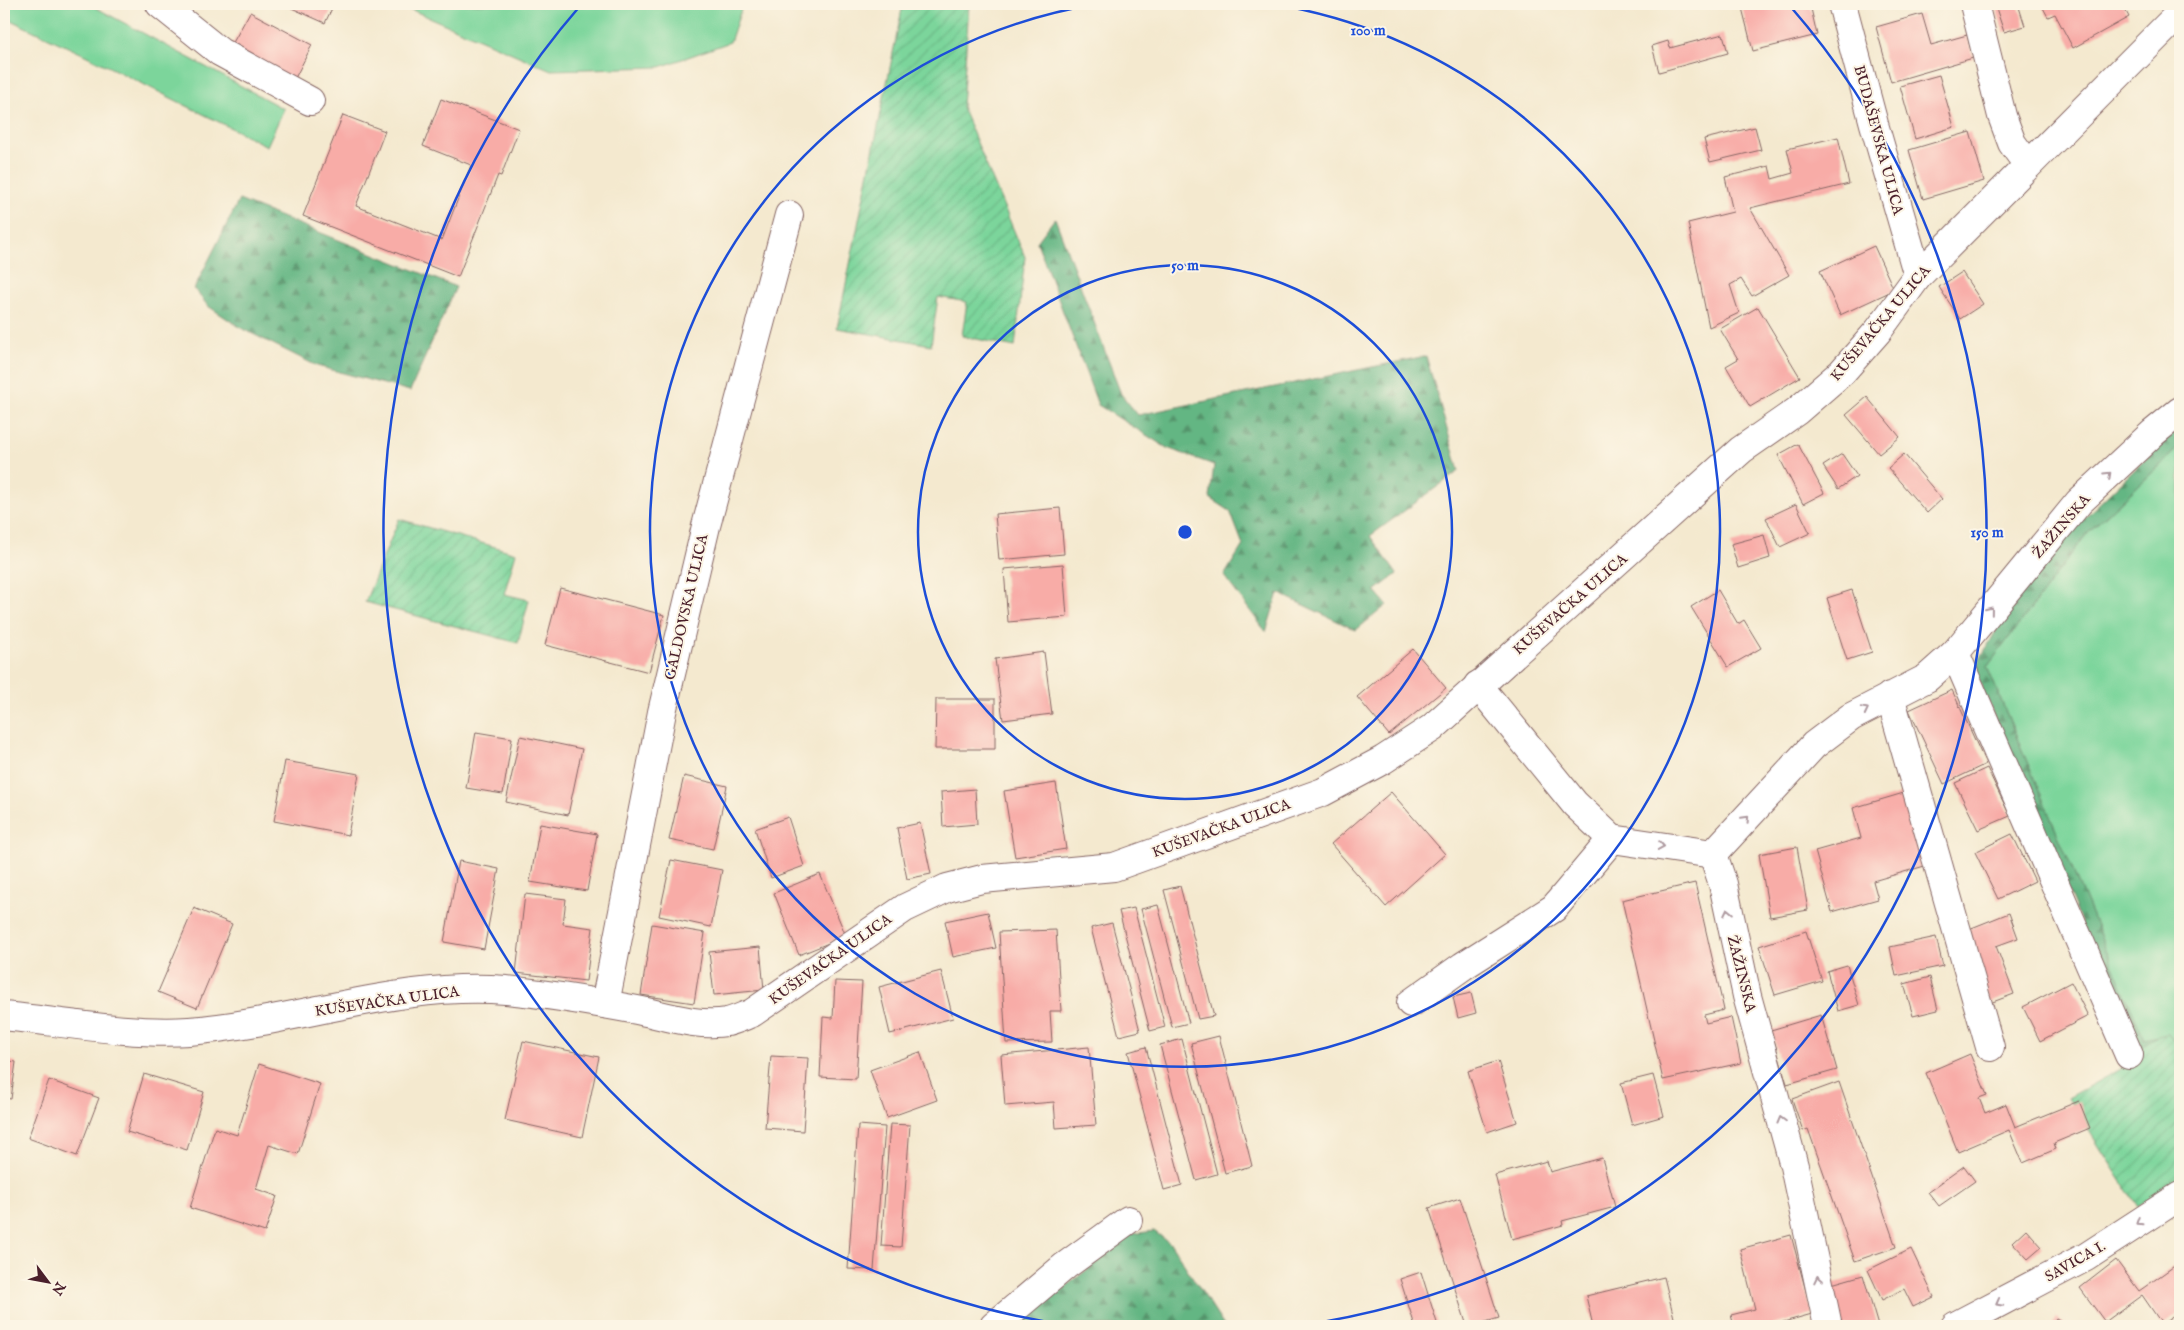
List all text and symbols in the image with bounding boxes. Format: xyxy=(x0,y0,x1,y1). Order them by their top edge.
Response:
text: 100 m xyxy=(1350,21,1386,40)
street label: BUDAŠEVSKA ULICA xyxy=(1849,63,1908,218)
text: 50 m xyxy=(1171,256,1199,275)
street label: KUŠEVAČKA ULICA xyxy=(1826,261,1935,385)
one-way arrow xyxy=(2103,472,2112,481)
street label: ŽAŽINSKA xyxy=(2028,490,2095,562)
centre of rings xyxy=(1176,523,1194,541)
text: 150 m xyxy=(1970,523,2004,542)
street label: GALDOVSKA ULICA xyxy=(660,531,713,682)
street label: KUŠEVAČKA ULICA xyxy=(1509,549,1632,659)
one-way arrow xyxy=(1985,607,1993,616)
one-way arrow xyxy=(1860,706,1869,716)
street label: KUŠEVAČKA ULICA xyxy=(1149,794,1294,862)
one-way arrow xyxy=(1740,815,1749,824)
one-way arrow xyxy=(1657,840,1665,851)
one-way arrow xyxy=(1723,908,1734,917)
street label: KUŠEVAČKA ULICA xyxy=(765,909,896,1009)
street label: ŽAŽINSKA xyxy=(1723,933,1761,1016)
street label: KUŠEVAČKA ULICA xyxy=(314,982,461,1021)
one-way arrow xyxy=(1777,1117,1787,1125)
one-way arrow xyxy=(2136,1216,2145,1226)
street label: SAVICA I. xyxy=(2041,1236,2109,1286)
north arrow xyxy=(22,1258,72,1308)
one-way arrow xyxy=(1813,1274,1824,1283)
text: N xyxy=(47,1278,70,1298)
one-way arrow xyxy=(1995,1297,2004,1307)

